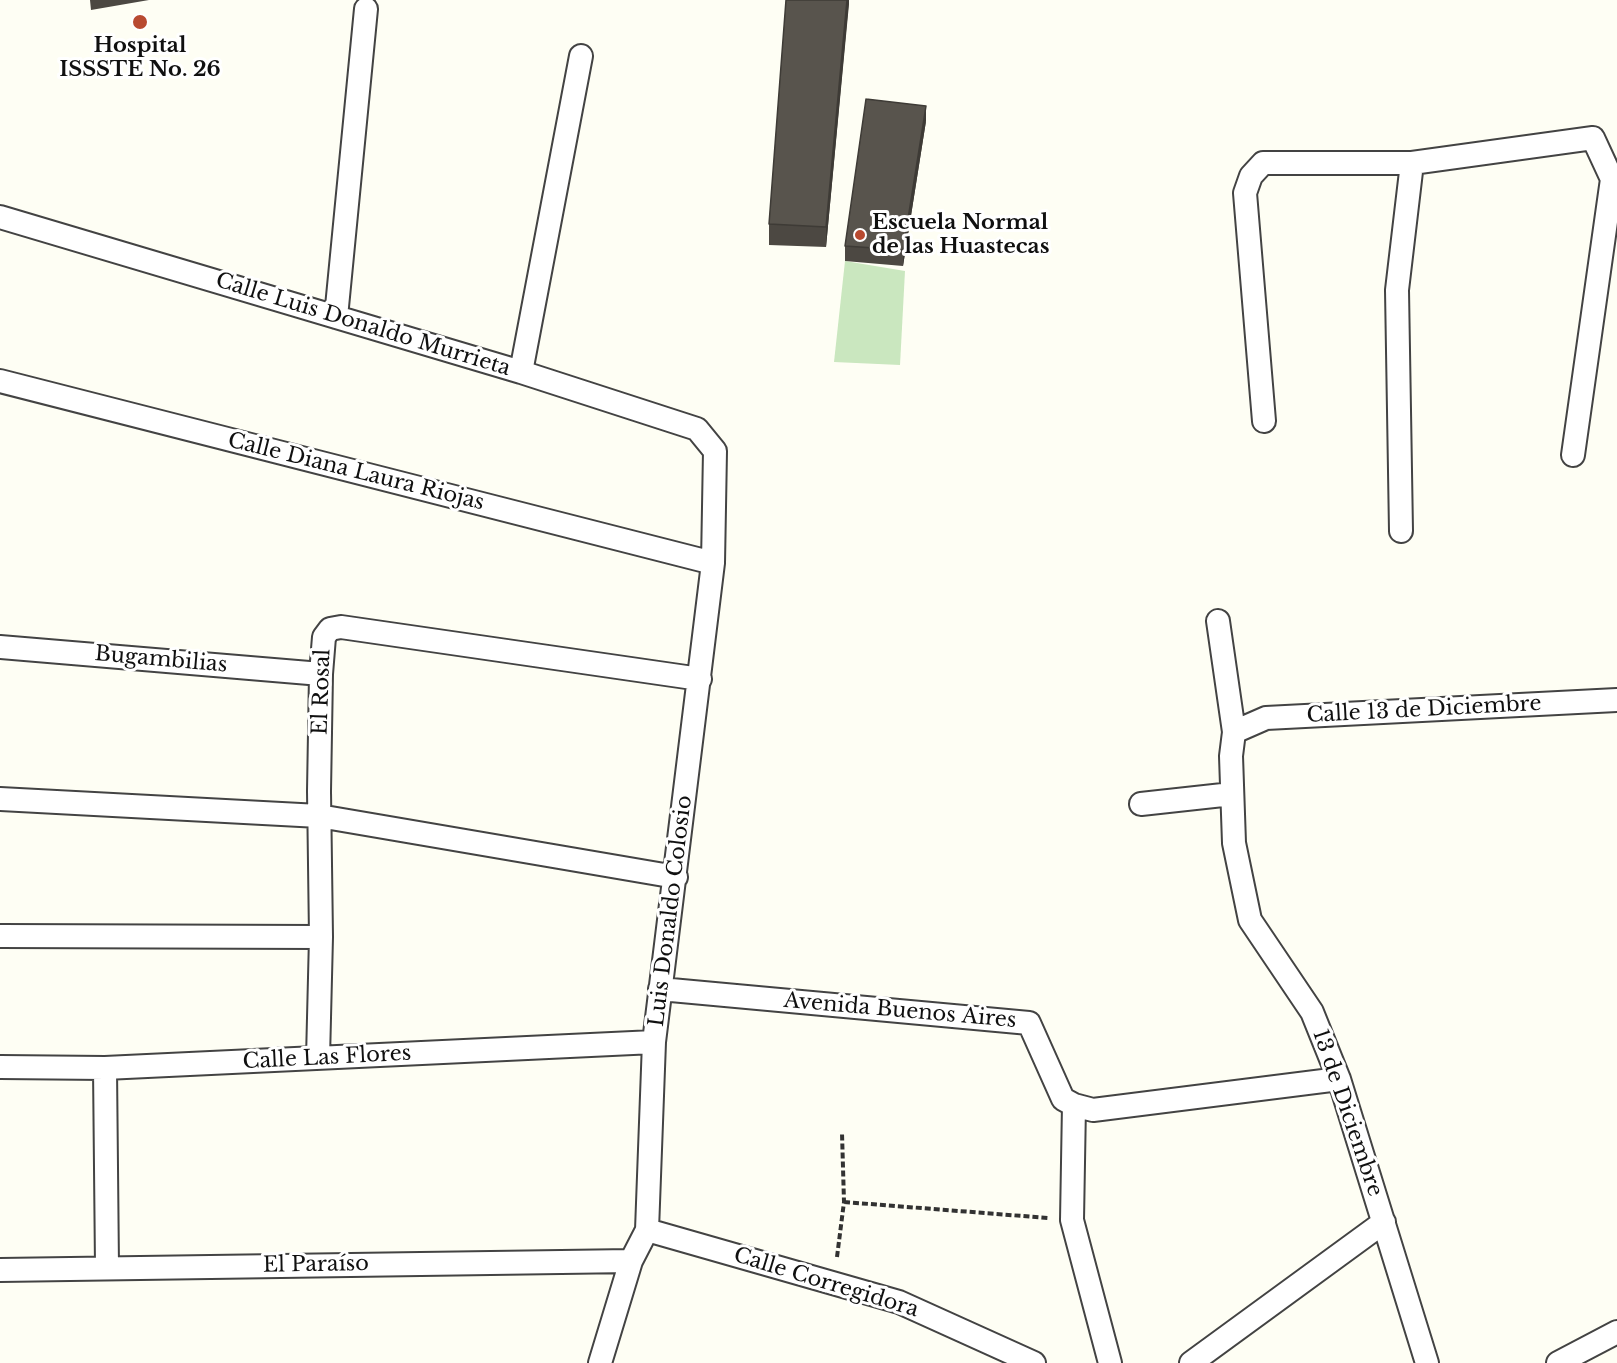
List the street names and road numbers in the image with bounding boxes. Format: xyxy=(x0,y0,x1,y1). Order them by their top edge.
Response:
street label: Calle Luis Donaldo Murrieta xyxy=(213,268,513,382)
street label: Calle Diana Laura Riojas xyxy=(225,428,487,516)
street label: Bugambilias xyxy=(94,642,228,678)
street label: El Rosal xyxy=(308,649,336,735)
street label: Calle 13 de Diciembre xyxy=(1306,691,1542,729)
street label: Luis Donaldo Colosio xyxy=(644,794,698,1028)
street label: Avenida Buenos Aires xyxy=(783,988,1017,1034)
street label: 13 de Diciembre xyxy=(1307,1026,1387,1200)
street label: Calle Las Flores xyxy=(242,1041,412,1075)
street label: Calle Corregidora xyxy=(731,1243,921,1323)
street label: El Paraíso xyxy=(263,1251,369,1279)

